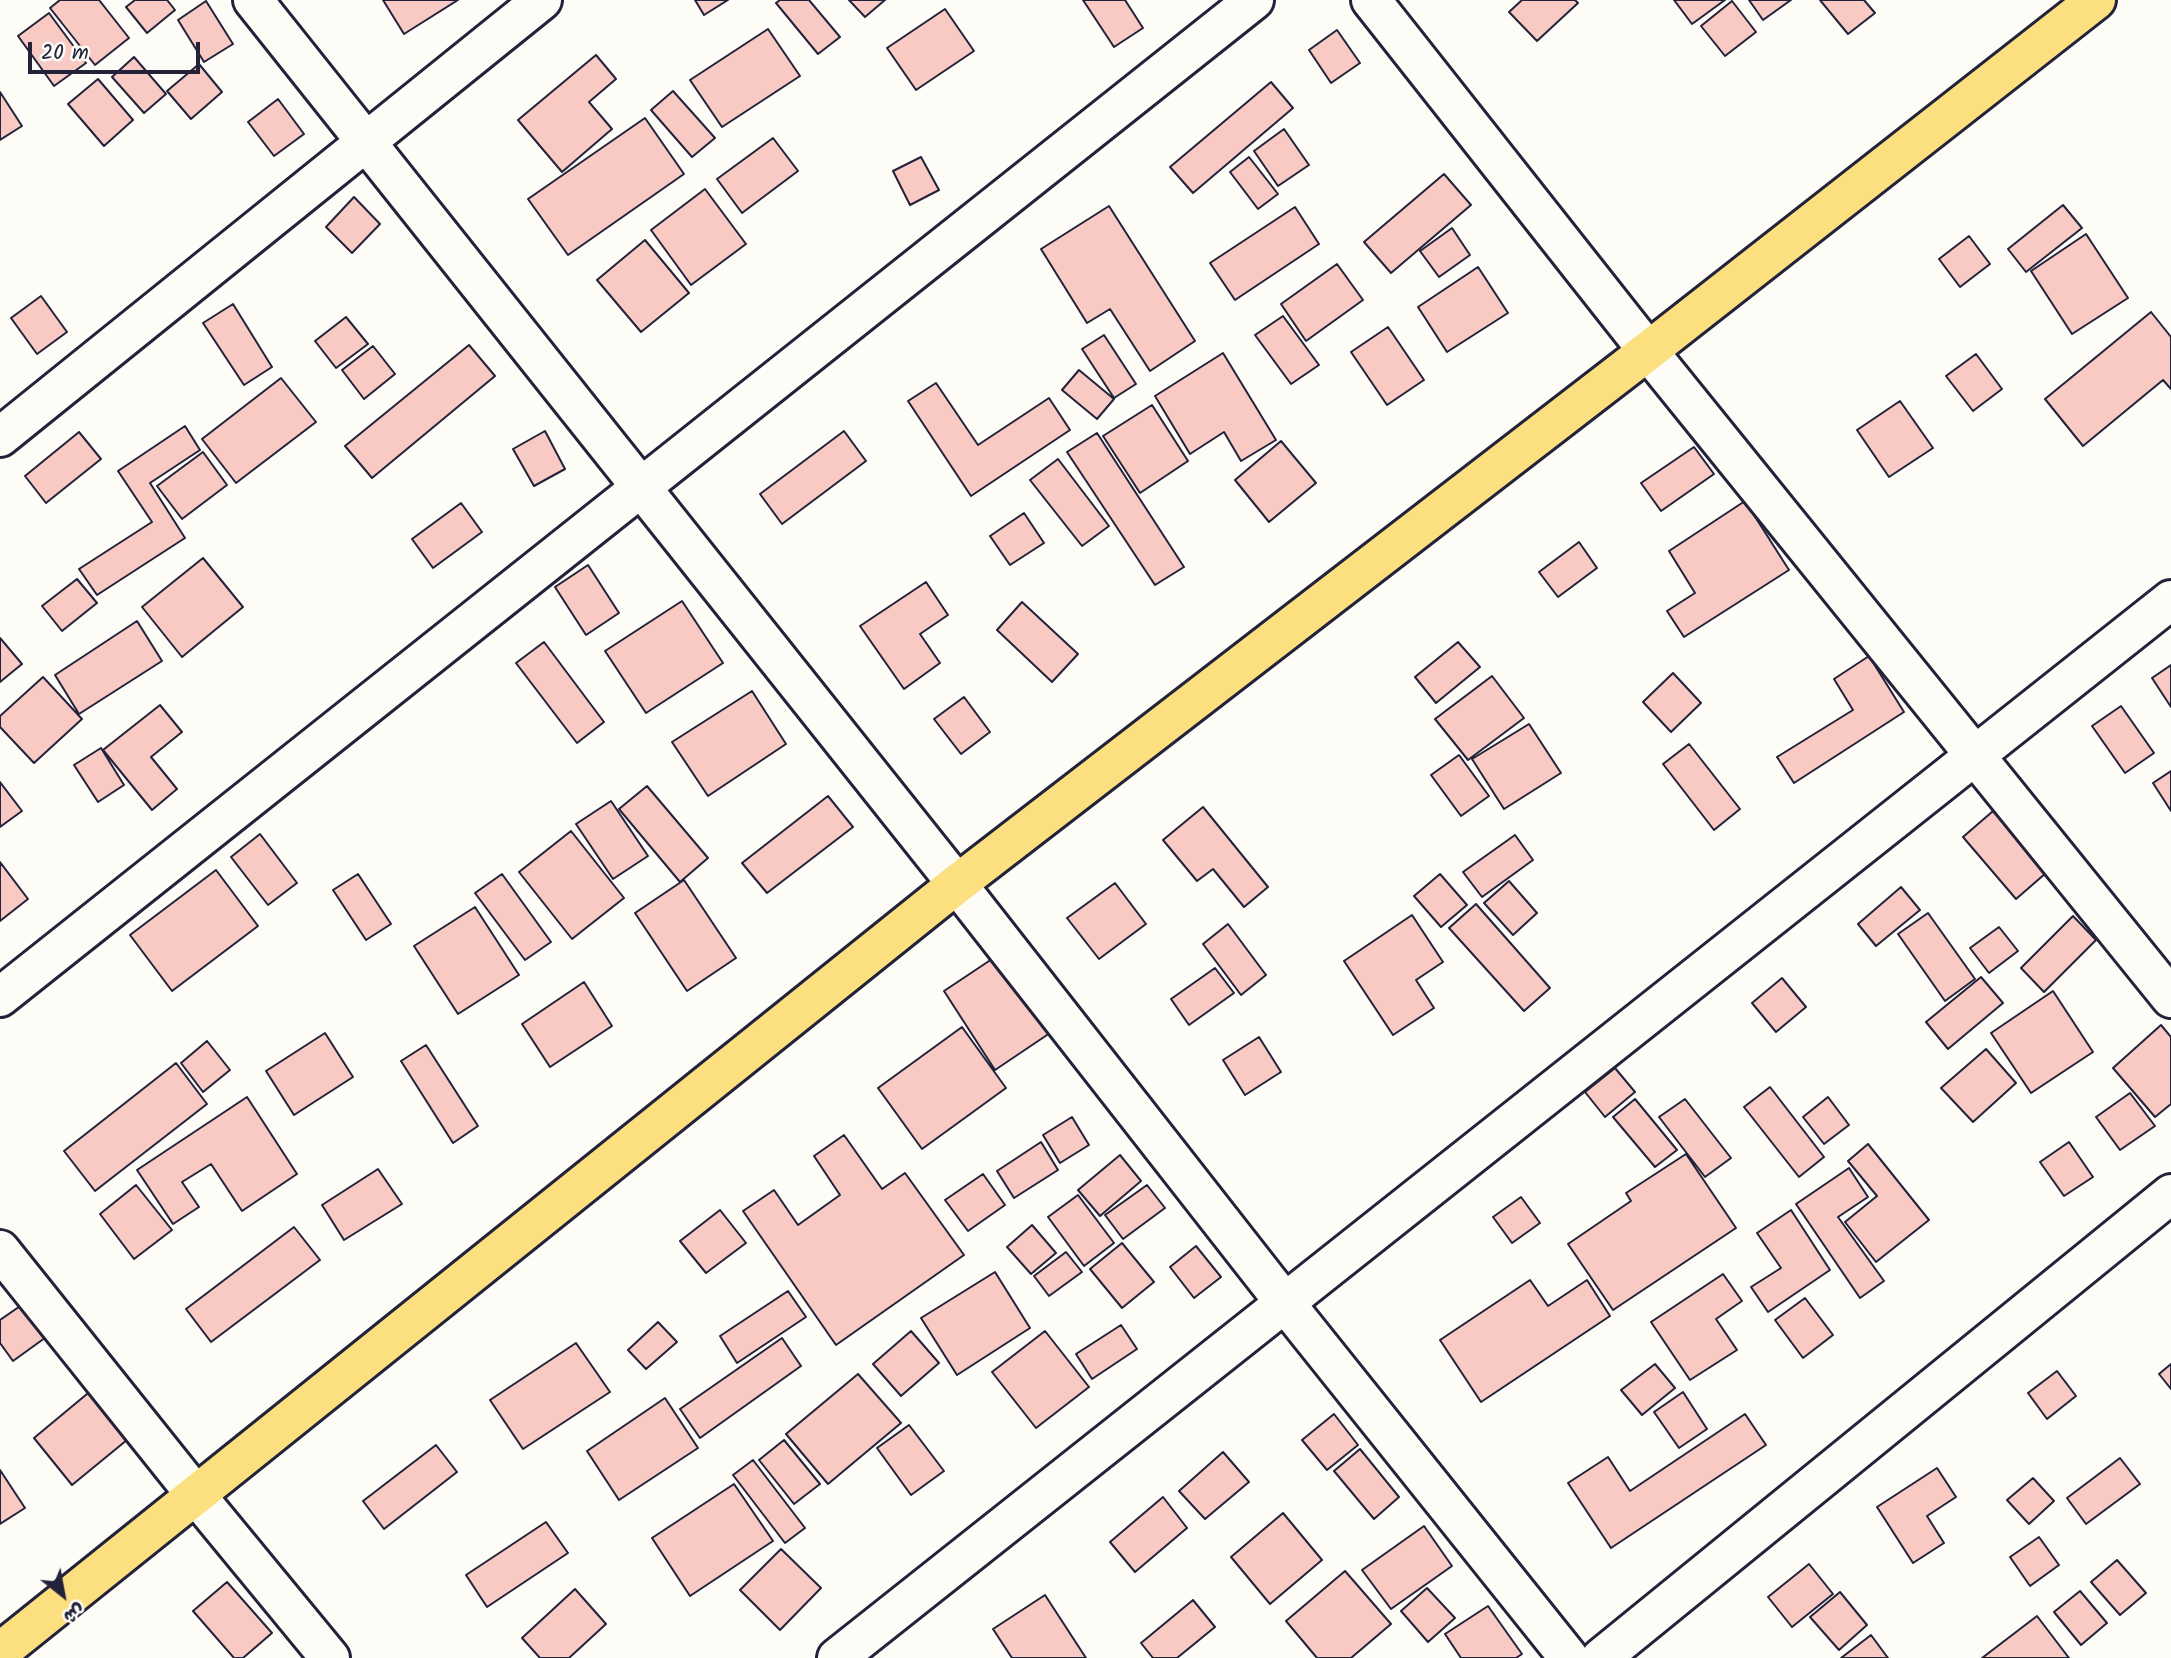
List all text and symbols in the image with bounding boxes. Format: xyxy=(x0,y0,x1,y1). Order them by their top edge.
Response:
scale bar xyxy=(32,28,203,72)
text: 20 m xyxy=(41,37,89,70)
north arrow xyxy=(28,1560,98,1630)
text: ش xyxy=(57,1595,91,1631)

